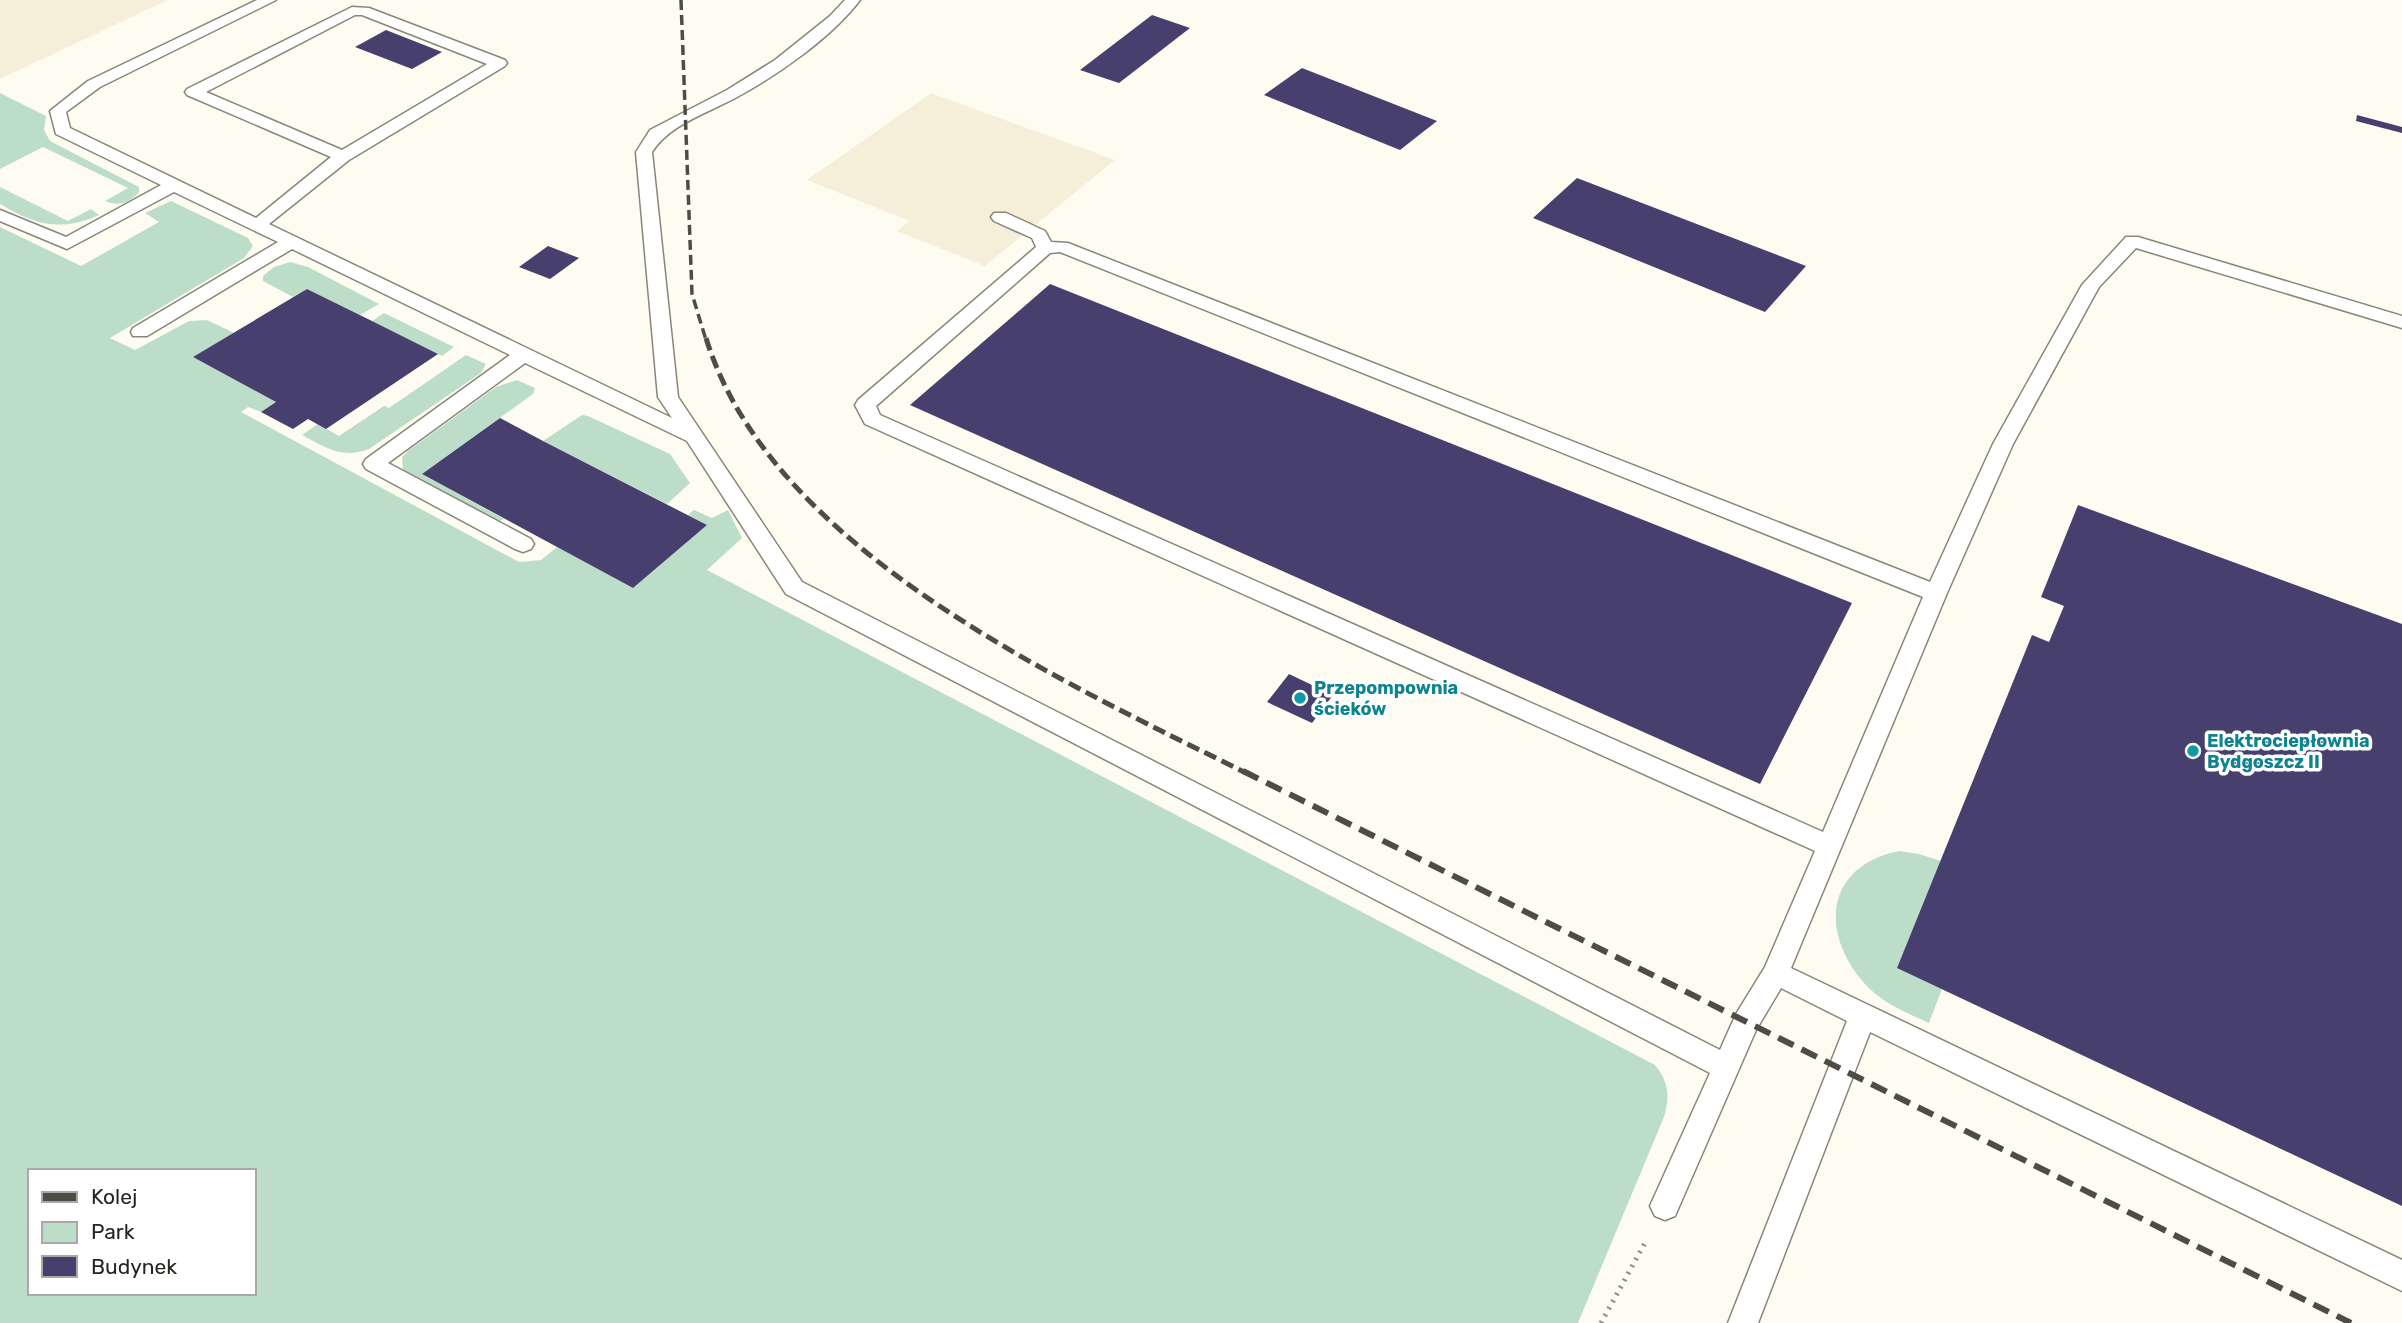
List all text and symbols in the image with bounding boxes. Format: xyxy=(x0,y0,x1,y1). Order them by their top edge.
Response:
place label: Przepompownia ścieków xyxy=(1314,677,1458,720)
marker: Przepompownia ścieków xyxy=(1292,690,1308,706)
place label: Elektrociepłownia Bydgoszcz II xyxy=(2207,730,2370,773)
marker: Elektrociepłownia Bydgoszcz II xyxy=(2185,743,2201,759)
legend xyxy=(28,1169,256,1295)
text: Kolej xyxy=(91,1184,137,1209)
text: Park xyxy=(91,1219,135,1244)
text: Budynek xyxy=(91,1254,177,1279)

